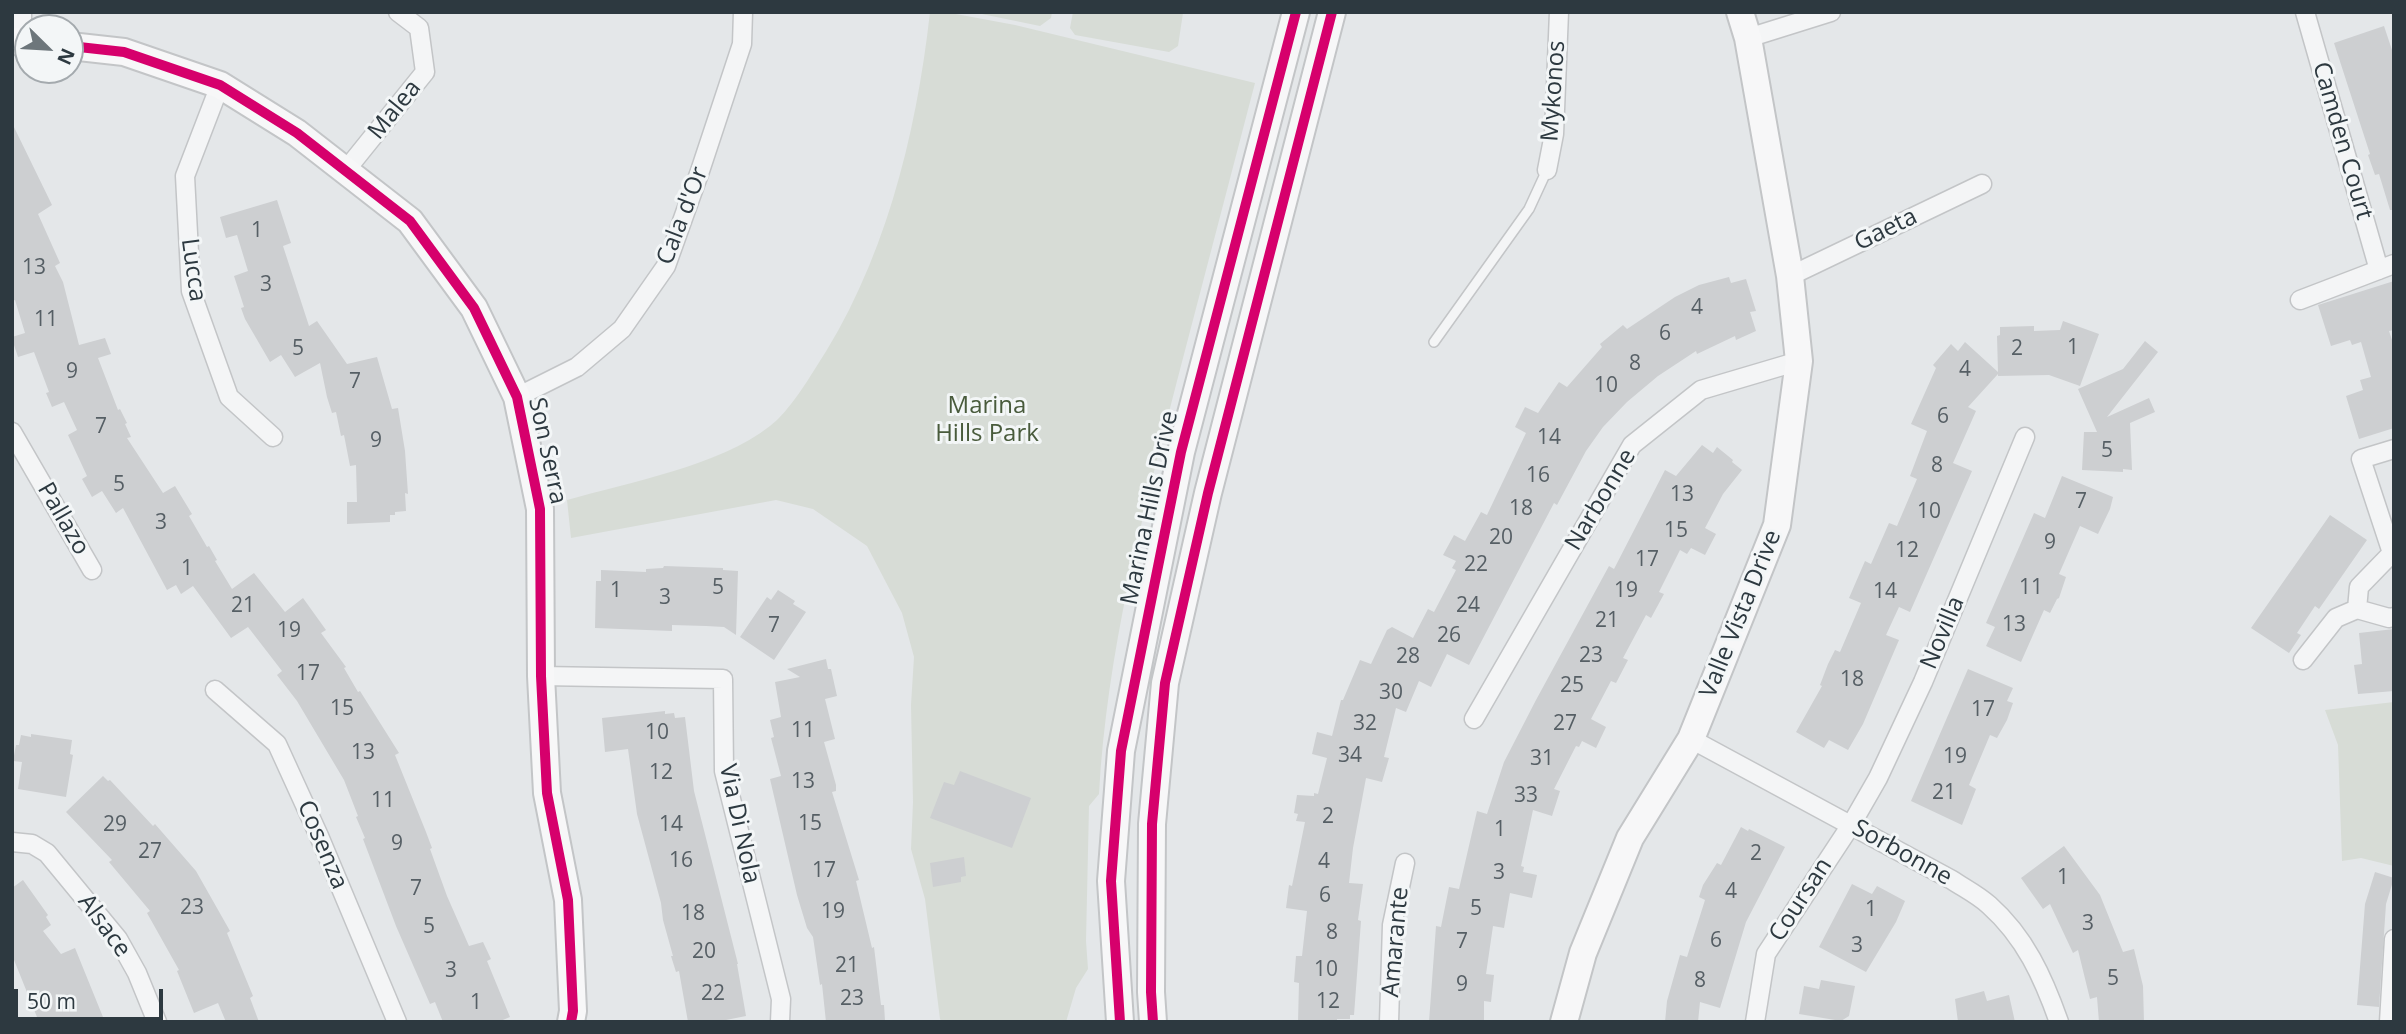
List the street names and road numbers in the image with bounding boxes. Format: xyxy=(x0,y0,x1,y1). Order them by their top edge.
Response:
street label: Mykonos xyxy=(1536,39,1572,143)
street label: Camden Court xyxy=(2306,59,2378,223)
street label: Malea xyxy=(362,75,428,145)
street label: Cala d'Or xyxy=(651,163,715,269)
street label: Gaeta xyxy=(1850,203,1922,257)
street label: Lucca xyxy=(174,237,212,303)
street label: Son Serra xyxy=(522,395,572,507)
street label: Marina Hills Drive xyxy=(1115,408,1185,608)
street label: Narbonne xyxy=(1559,444,1643,556)
street label: Pallazo xyxy=(31,478,95,560)
street label: Valle Vista Drive xyxy=(1694,526,1788,702)
street label: Novilla xyxy=(1915,592,1971,674)
street label: Via Di Nola xyxy=(712,762,766,886)
street label: Cosenza xyxy=(290,796,354,894)
street label: Sorbonne xyxy=(1847,814,1957,892)
street label: Coursan xyxy=(1763,853,1839,947)
street label: Amarante xyxy=(1377,886,1415,998)
street label: Alsace xyxy=(71,889,137,963)

